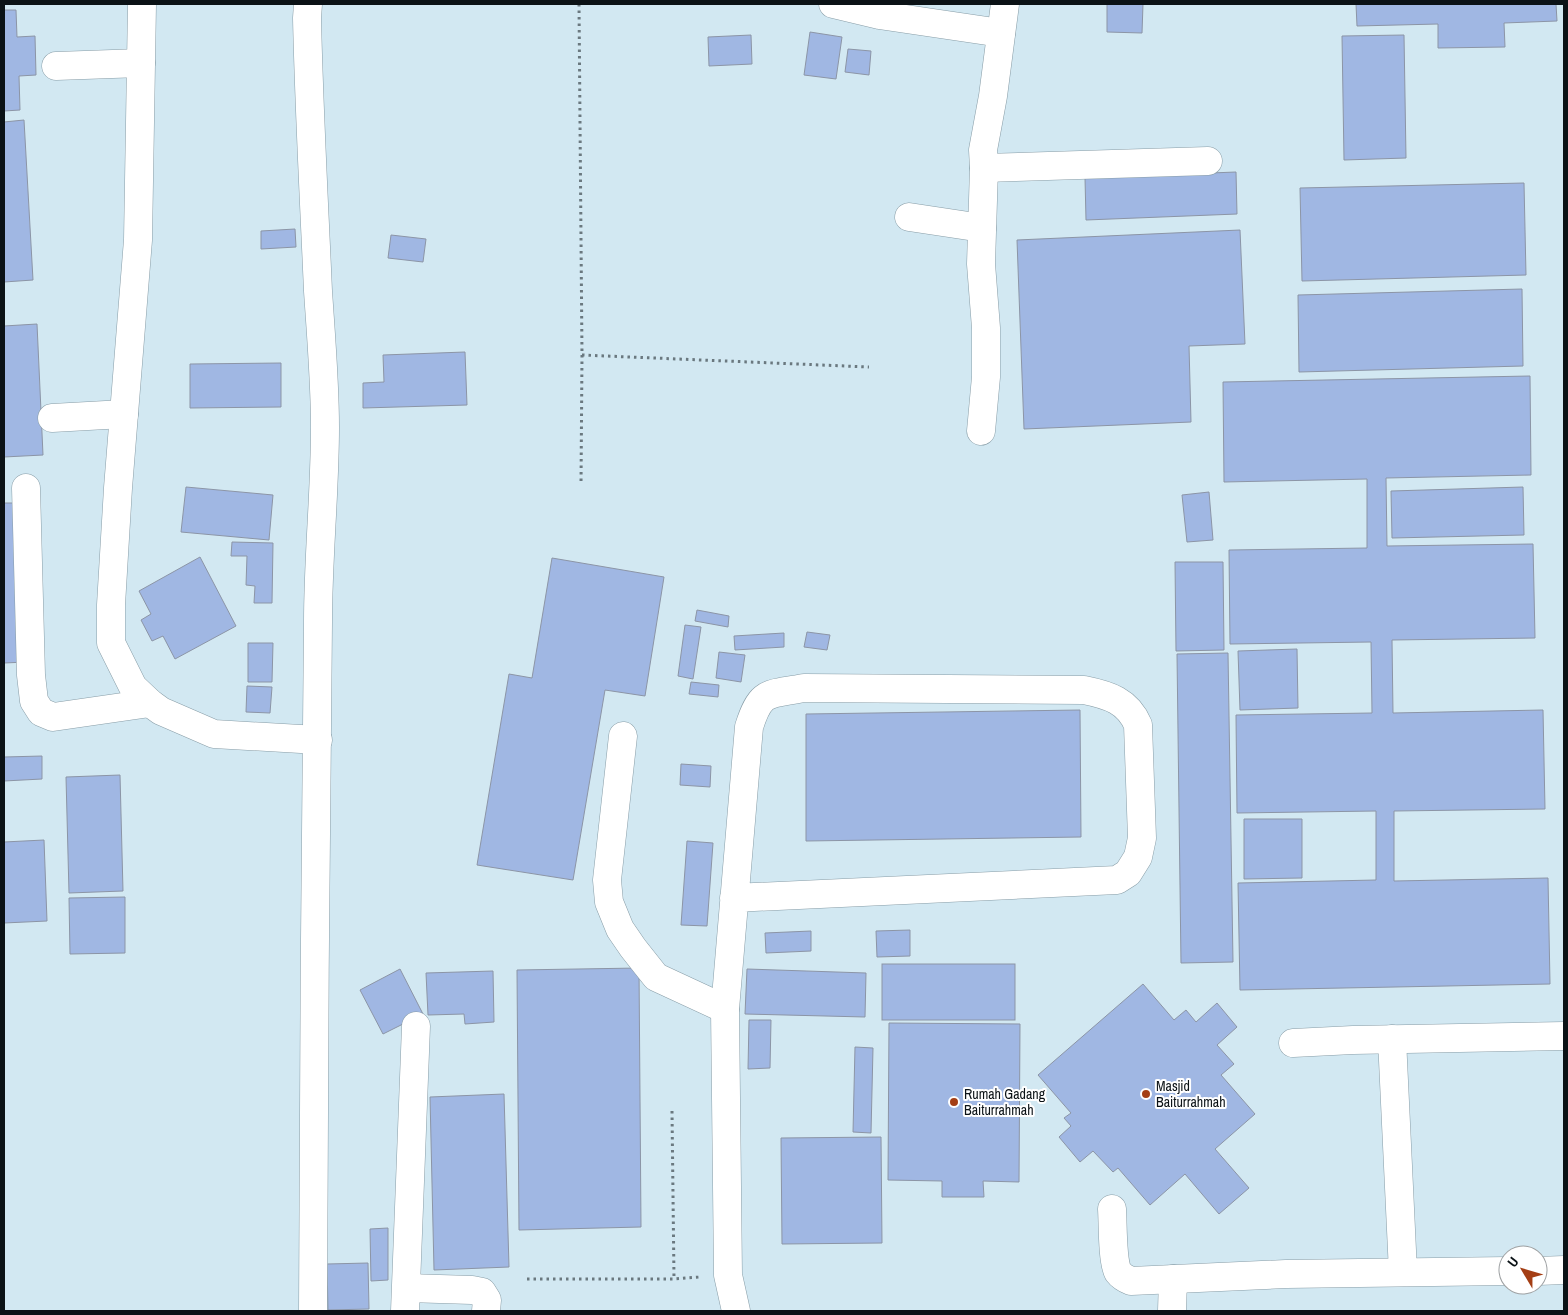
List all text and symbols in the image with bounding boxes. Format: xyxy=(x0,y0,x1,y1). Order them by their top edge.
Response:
place label: Masjid Baiturrahmah xyxy=(1156,1077,1226,1111)
place label: Rumah Gadang Baiturrahmah xyxy=(964,1085,1046,1119)
marker: Masjid Baiturrahmah xyxy=(1140,1088,1152,1100)
marker: Rumah Gadang Baiturrahmah xyxy=(948,1096,960,1108)
north arrow xyxy=(1498,1245,1548,1295)
text: U xyxy=(1503,1253,1522,1271)

